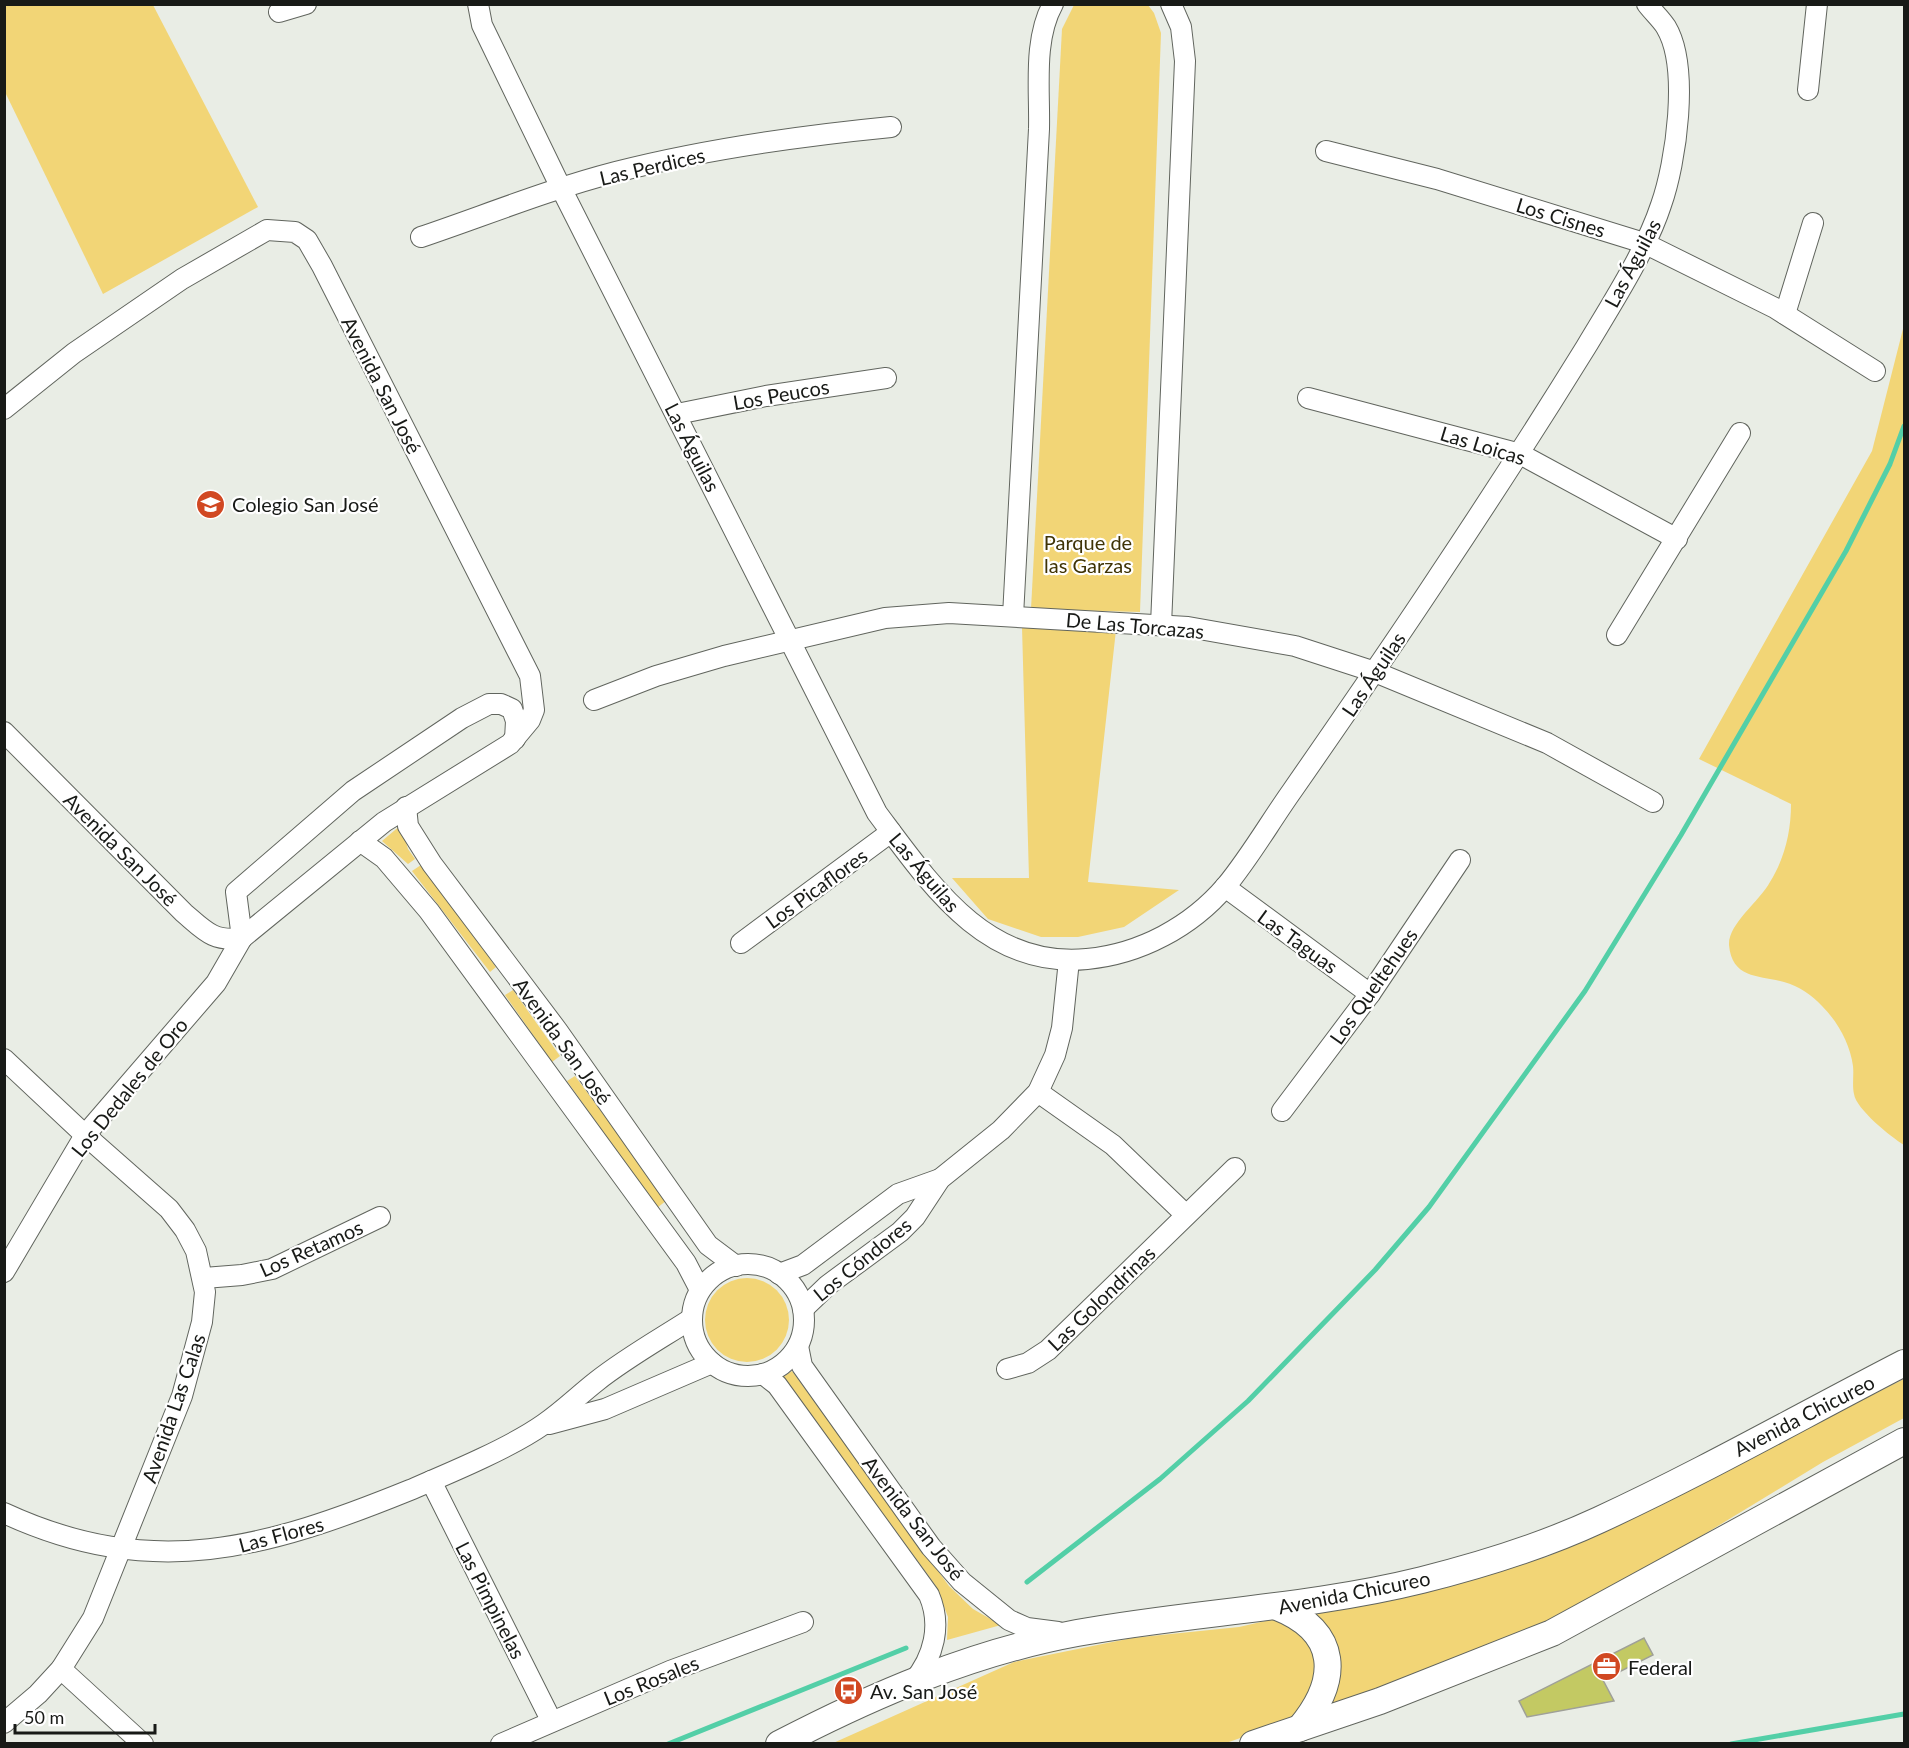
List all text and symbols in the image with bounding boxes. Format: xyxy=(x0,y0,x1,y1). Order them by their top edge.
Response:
street label: Las Perdices xyxy=(597,142,707,190)
street label: Los Cisnes xyxy=(1514,192,1608,242)
street label: Las Águilas xyxy=(1599,215,1665,311)
street label: Avenida San José xyxy=(337,312,427,458)
street label: Los Peucos xyxy=(731,374,831,414)
street label: Las Águilas xyxy=(660,399,726,495)
street label: Las Loicas xyxy=(1437,421,1529,469)
school or university icon: Colegio San José xyxy=(195,488,227,520)
place label: Colegio San José xyxy=(232,492,378,516)
park label: Parque de las Garzas xyxy=(1044,530,1132,577)
street label: De Las Torcazas xyxy=(1065,607,1205,643)
street label: Las Águilas xyxy=(1336,627,1410,721)
street label: Avenida San José xyxy=(59,787,183,911)
street label: Las Águilas xyxy=(885,827,965,917)
street label: Los Picaflores xyxy=(760,843,872,933)
street label: Las Taguas xyxy=(1253,904,1343,978)
street label: Los Queltehues xyxy=(1324,923,1422,1049)
street label: Avenida San José xyxy=(509,973,617,1109)
street label: Los Dedales de Oro xyxy=(66,1013,192,1161)
street label: Los Cóndores xyxy=(808,1212,916,1306)
street label: Los Retamos xyxy=(256,1215,366,1281)
street label: Las Golondrinas xyxy=(1042,1241,1160,1355)
street label: Avenida Las Calas xyxy=(136,1330,210,1486)
street label: Avenida Chicureo xyxy=(1730,1369,1878,1461)
street label: Avenida San José xyxy=(858,1451,970,1585)
street label: Las Flores xyxy=(236,1511,326,1557)
street label: Las Pimpinelas xyxy=(451,1537,531,1663)
street label: Avenida Chicureo xyxy=(1276,1565,1432,1619)
street label: Los Rosales xyxy=(600,1650,702,1710)
office icon: Federal xyxy=(1591,1651,1623,1683)
place label: Federal xyxy=(1628,1655,1693,1679)
bus stop icon: Av. San José xyxy=(833,1675,865,1707)
place label: Av. San José xyxy=(870,1679,977,1703)
scale bar xyxy=(15,1697,154,1735)
text: 50 m xyxy=(24,1706,64,1728)

